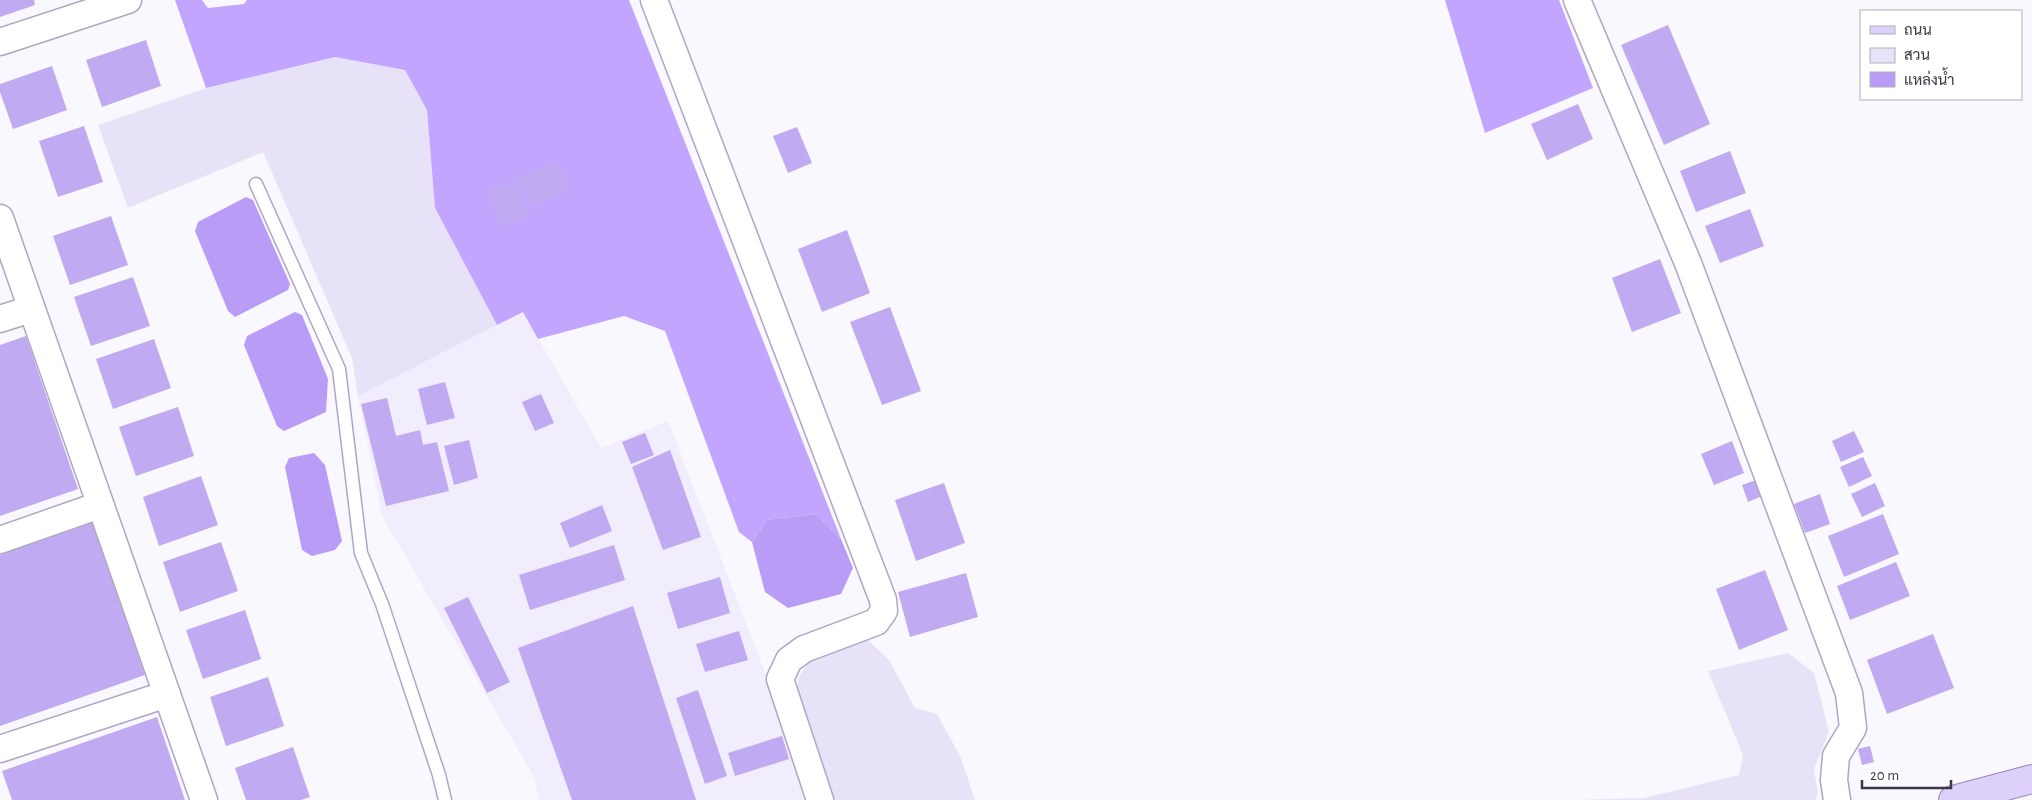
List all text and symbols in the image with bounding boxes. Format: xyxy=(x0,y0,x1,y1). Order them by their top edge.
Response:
legend xyxy=(1860,10,2022,100)
text: ถนน xyxy=(1904,23,1932,38)
text: สวน xyxy=(1904,48,1930,63)
text: แหล่งน้ำ xyxy=(1904,67,1955,88)
scale bar xyxy=(1862,758,1951,790)
text: 20 m xyxy=(1870,768,1899,783)

